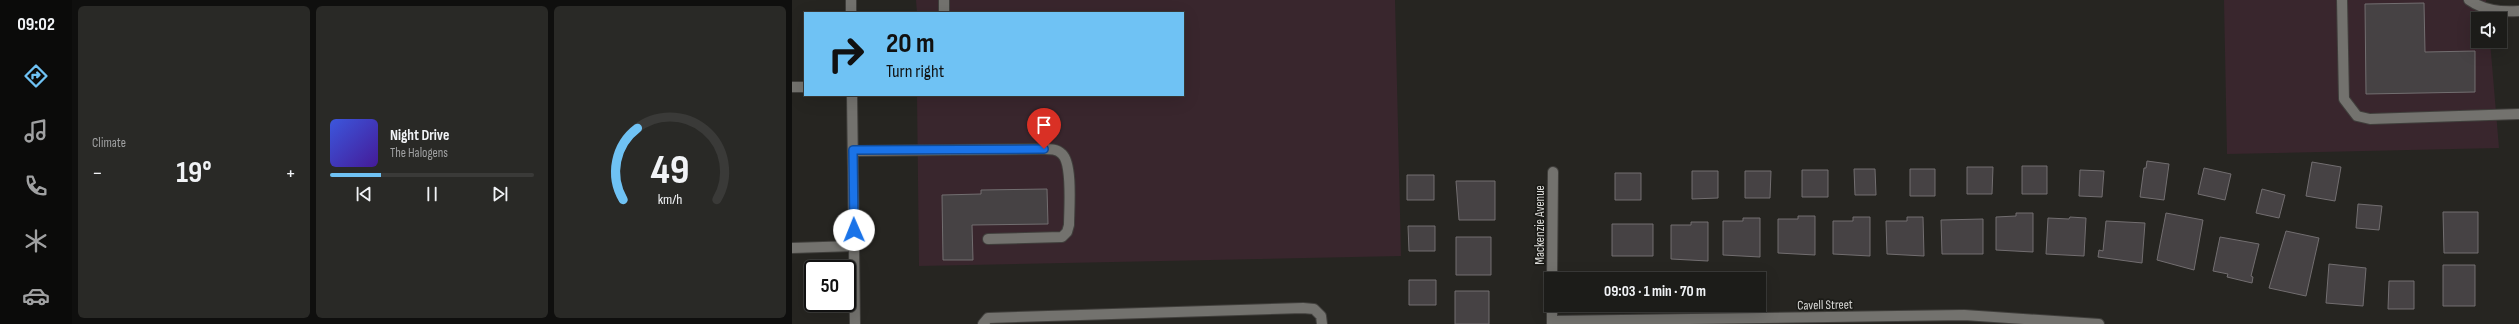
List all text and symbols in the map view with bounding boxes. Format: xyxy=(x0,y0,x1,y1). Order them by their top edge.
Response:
map controls xyxy=(2471,12,2507,48)
button: sound xyxy=(2471,12,2507,48)
text: 09:02 xyxy=(17,14,55,35)
text: 20 m xyxy=(886,27,935,60)
icon: right xyxy=(820,28,872,80)
text: Turn right xyxy=(886,61,944,82)
icon: directions xyxy=(22,62,50,90)
pin xyxy=(1027,108,1061,149)
icon: arrive xyxy=(1033,114,1055,136)
icon: music xyxy=(22,117,50,145)
text: Night Drive xyxy=(390,126,449,145)
text: Climate xyxy=(92,135,126,151)
text: The Halogens xyxy=(390,145,448,161)
text: 49 xyxy=(650,146,690,195)
text: 19° xyxy=(176,155,212,191)
text: − xyxy=(92,160,103,187)
text: + xyxy=(285,160,296,187)
icon: phone xyxy=(22,172,50,200)
icon: previous xyxy=(353,183,375,205)
icon: pause xyxy=(421,183,443,205)
icon: next xyxy=(489,183,511,205)
street label: Mackenzie Avenue xyxy=(1532,185,1548,265)
text: km/h xyxy=(658,191,682,208)
position arrow xyxy=(833,209,875,251)
icon: climate xyxy=(22,227,50,255)
speed limit sign: 50 xyxy=(804,260,856,312)
icon: car xyxy=(22,282,50,310)
text: 09:03 · 1 min · 70 m xyxy=(1604,282,1706,301)
street label: Cavell Street xyxy=(1797,297,1853,313)

